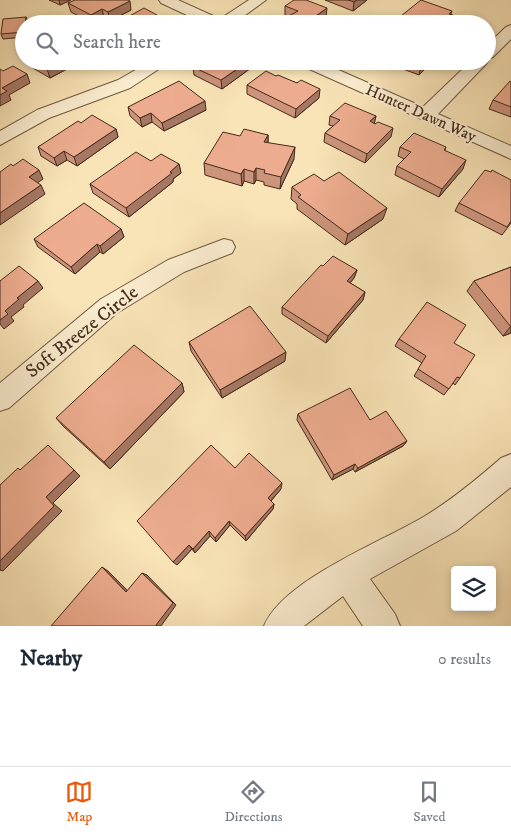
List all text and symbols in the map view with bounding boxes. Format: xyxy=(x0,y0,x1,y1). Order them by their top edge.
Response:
search box xyxy=(15,15,496,70)
icon: search xyxy=(33,29,61,57)
text: Search here xyxy=(73,31,161,54)
street label: Hunter Dawn Way xyxy=(363,80,480,146)
street label: Soft Breeze Circle xyxy=(21,281,143,383)
map controls xyxy=(451,566,496,611)
button: layers xyxy=(451,566,496,611)
text: Nearby xyxy=(20,646,82,672)
text: 0 results xyxy=(438,649,491,669)
tab: Map xyxy=(65,778,93,826)
tab: Directions xyxy=(224,778,282,826)
tab: Saved xyxy=(413,778,446,826)

